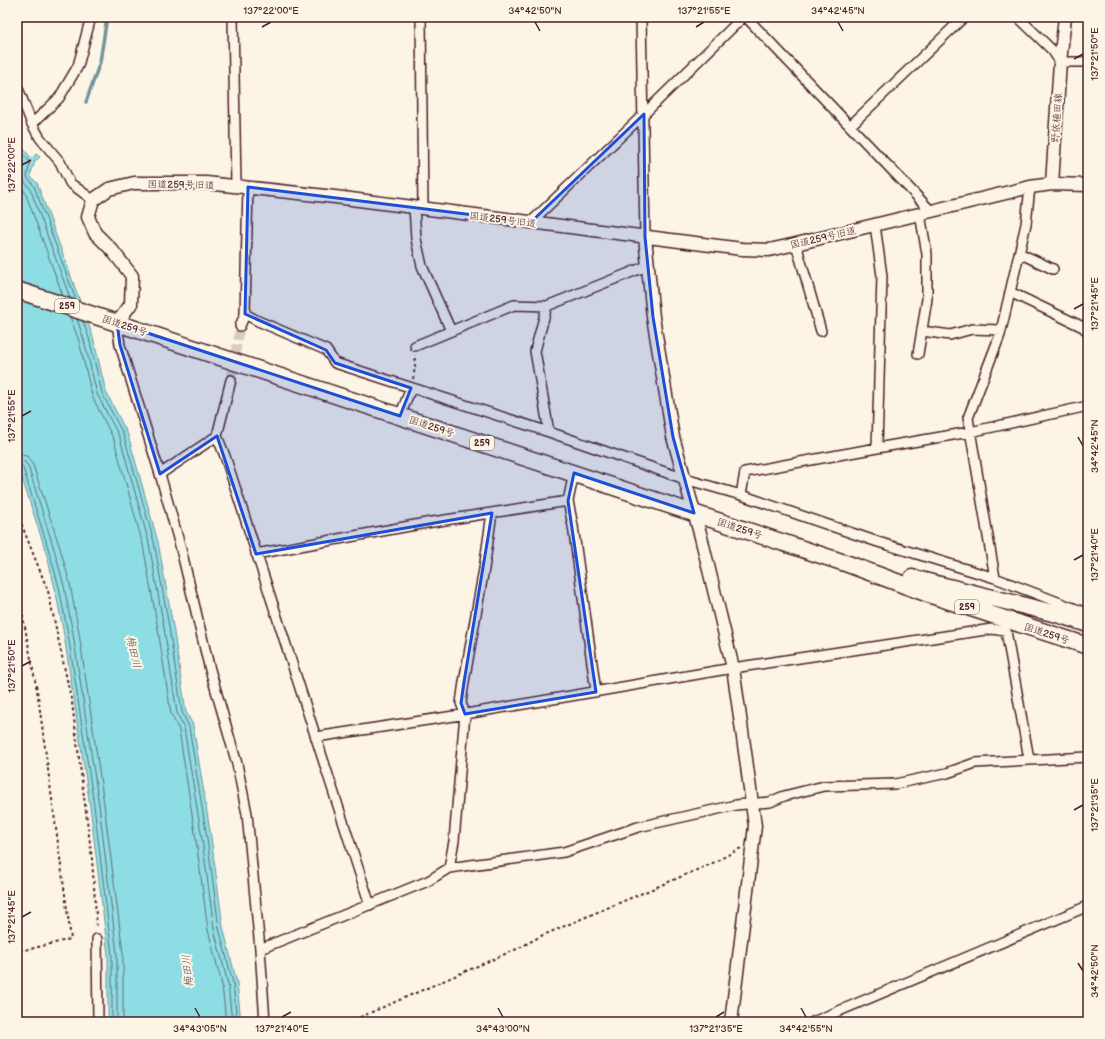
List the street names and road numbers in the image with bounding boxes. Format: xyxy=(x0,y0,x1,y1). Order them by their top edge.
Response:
street label: 野依植田線 xyxy=(1049,93,1065,143)
street label: 国道259号旧道 xyxy=(147,178,215,192)
street label: 国道259号旧道 xyxy=(469,210,537,230)
street label: 国道259号旧道 xyxy=(789,225,857,251)
road number: 259 xyxy=(55,299,79,313)
street label: 国道259号 xyxy=(100,313,149,339)
street label: 国道259号 xyxy=(407,414,456,440)
road number: 259 xyxy=(470,436,494,450)
street label: 国道259号 xyxy=(715,516,764,542)
road number: 259 xyxy=(955,600,979,614)
street label: 国道259号 xyxy=(1022,621,1071,647)

